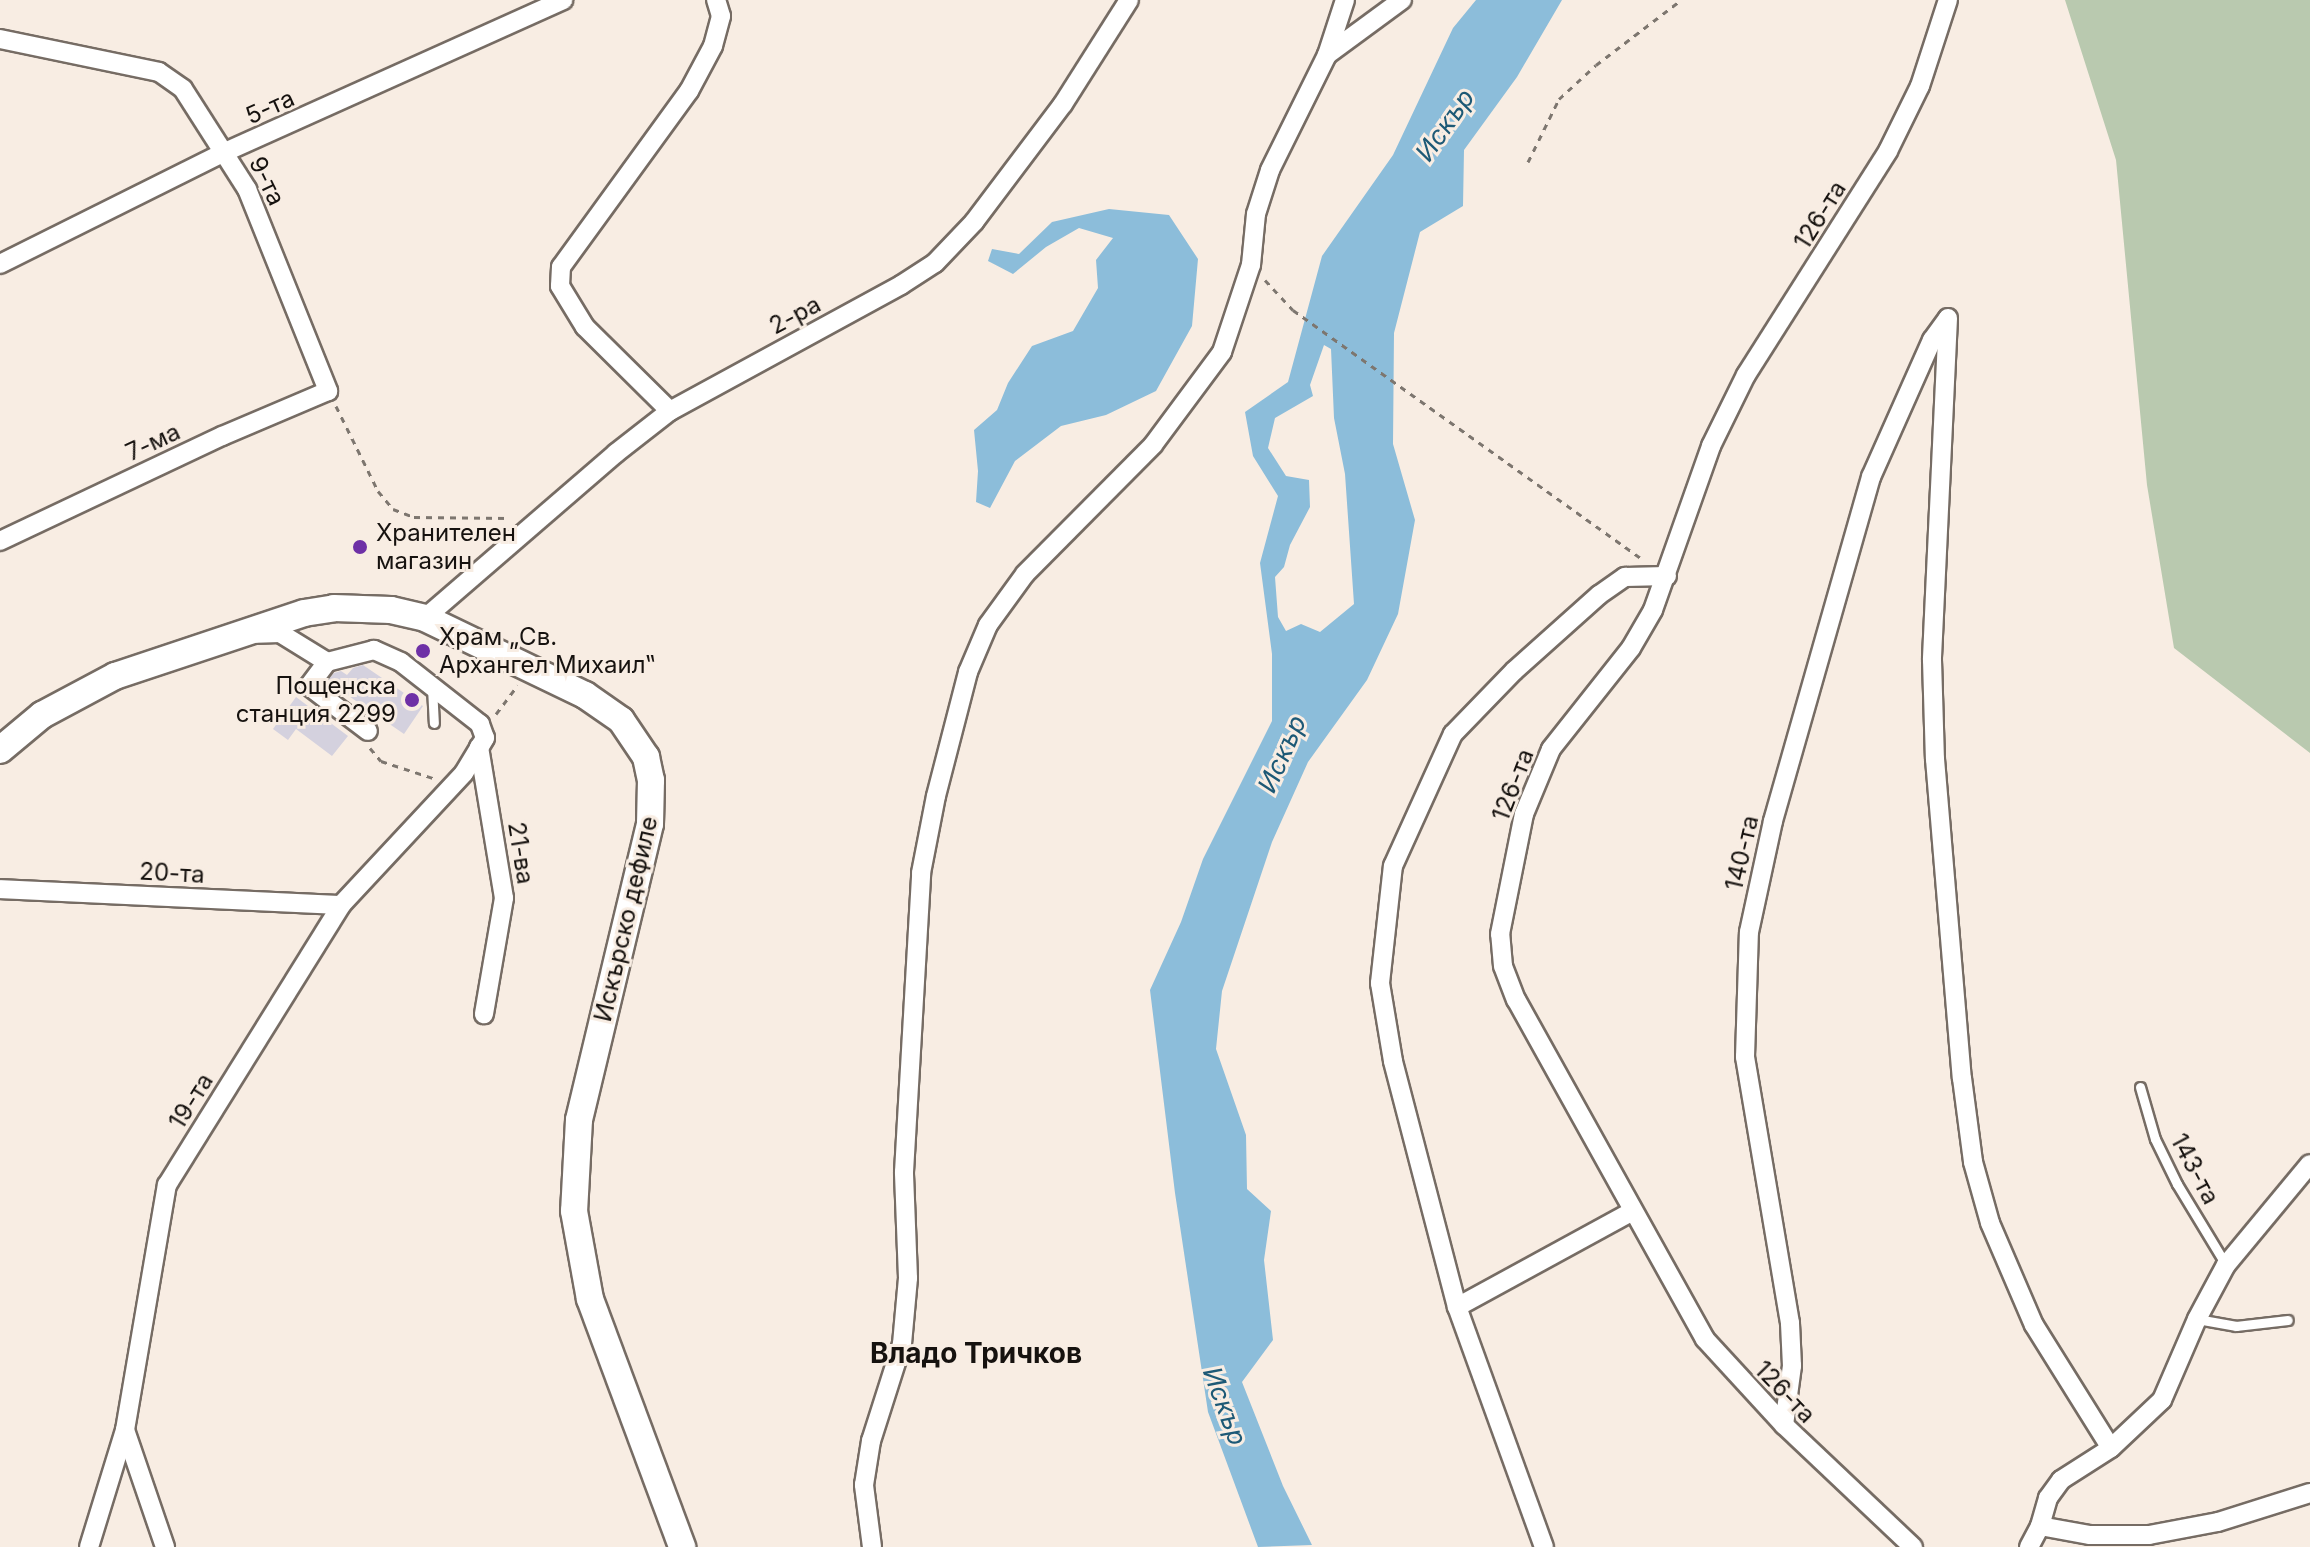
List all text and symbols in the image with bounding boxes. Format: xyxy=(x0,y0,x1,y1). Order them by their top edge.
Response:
water label: Искър xyxy=(1409,83,1481,167)
street label: 5-та xyxy=(241,84,299,130)
street label: 9-та xyxy=(243,152,291,210)
street label: 126-та xyxy=(1788,176,1852,254)
street label: 2-ра xyxy=(764,290,826,340)
street label: 7-ма xyxy=(121,417,185,467)
place label: Хранителен магазин xyxy=(376,519,516,575)
marker: Хранителен магазин xyxy=(351,538,369,556)
place label: Храм „Св. Архангел Михаил‟ xyxy=(439,623,656,679)
marker: Храм „Св. Архангел Михаил‟ xyxy=(414,642,432,660)
place label: Пощенска станция 2299 xyxy=(236,672,396,728)
marker: Пощенска станция 2299 xyxy=(403,691,421,709)
water label: Искър xyxy=(1251,711,1313,797)
street label: 126-та xyxy=(1486,745,1540,825)
street label: 140-та xyxy=(1719,813,1765,893)
street label: Искърско дефиле xyxy=(588,814,664,1024)
street label: 21-ва xyxy=(502,820,540,886)
street label: 20-та xyxy=(139,857,205,889)
street label: 19-та xyxy=(163,1068,219,1134)
street label: 143-та xyxy=(2164,1129,2226,1209)
district label: Владо Тричков xyxy=(870,1336,1082,1370)
street label: 126-та xyxy=(1749,1355,1821,1429)
water label: Искър xyxy=(1196,1362,1254,1450)

